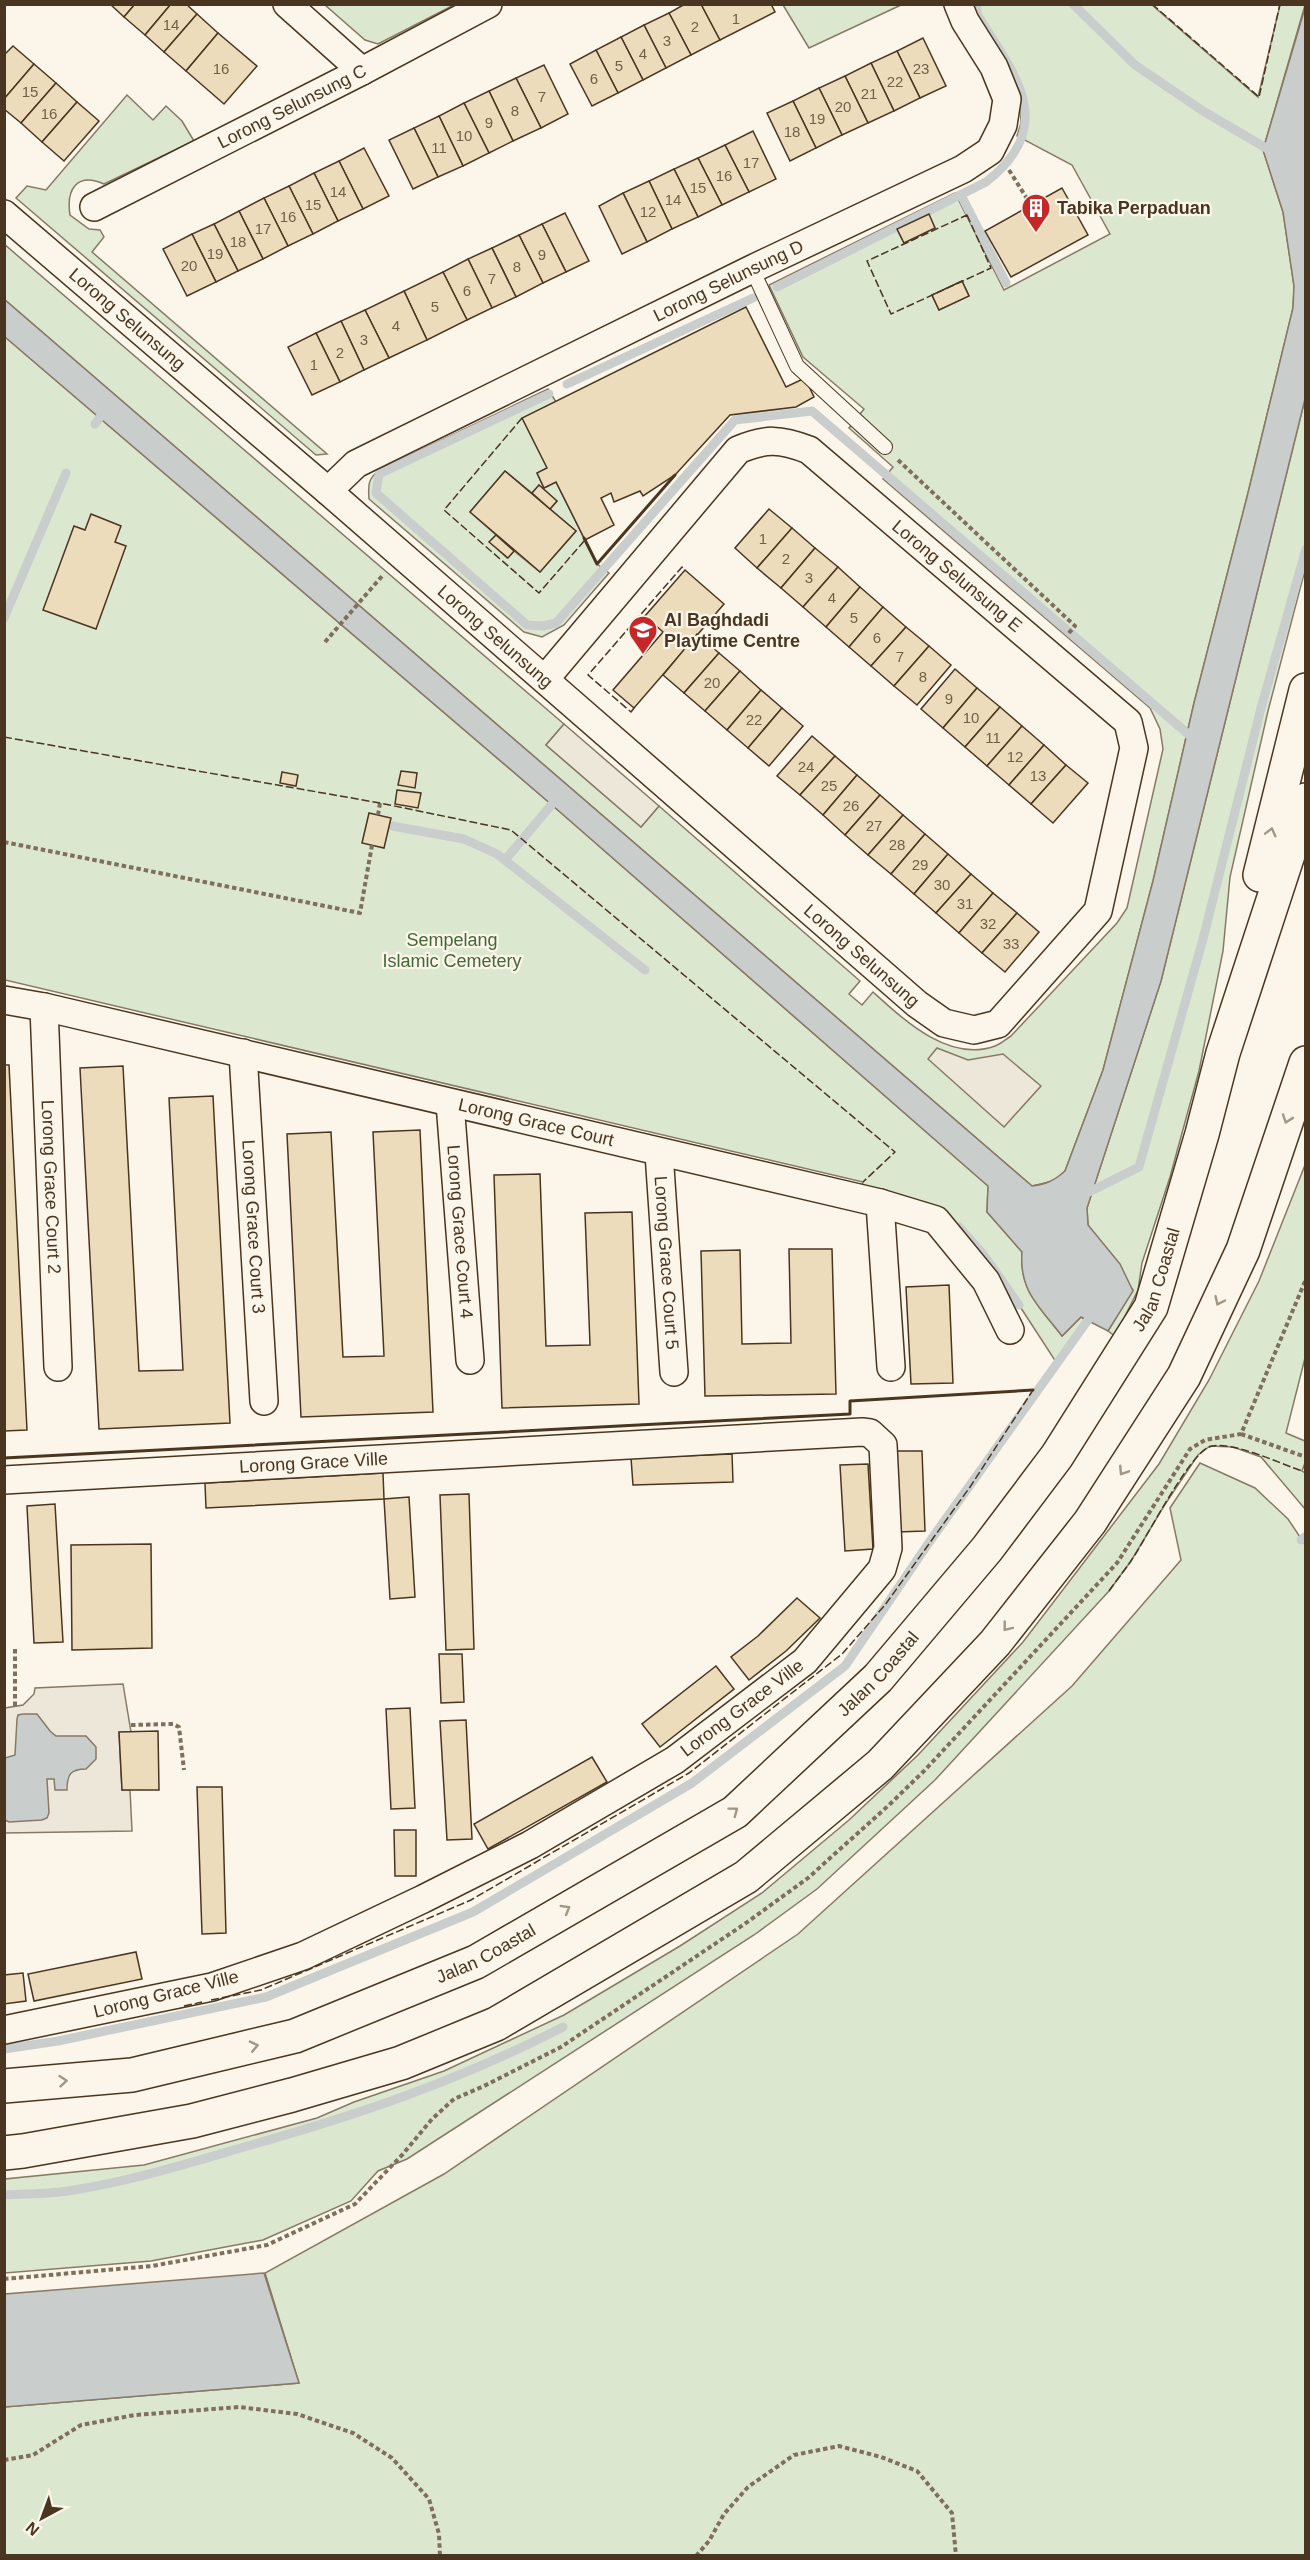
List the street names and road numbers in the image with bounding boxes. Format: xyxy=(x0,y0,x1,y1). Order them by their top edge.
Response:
street label: Lorong Selunsung C xyxy=(214,60,370,153)
street label: Lorong Selunsung D xyxy=(650,236,807,326)
street label: Lorong Selunsung xyxy=(65,264,189,374)
street label: Lorong Selunsung E xyxy=(888,516,1026,636)
street label: Lorong Selunsung xyxy=(434,581,557,692)
street label: Lorong Selunsung xyxy=(800,900,923,1011)
street label: Lorong Grace Court xyxy=(456,1094,616,1150)
street label: Lorong Grace Court 2 xyxy=(38,1099,64,1274)
street label: Lorong Grace Court 3 xyxy=(238,1139,269,1314)
street label: Lorong Grace Court 4 xyxy=(443,1144,477,1319)
street label: Lorong Grace Court 5 xyxy=(651,1175,682,1350)
street label: Jalan Coastal xyxy=(1128,1225,1184,1335)
street label: Lorong Grace Ville xyxy=(239,1449,388,1477)
street label: Jalan Coastal xyxy=(834,1627,923,1720)
street label: Lorong Grace Ville xyxy=(677,1655,807,1761)
street label: Jalan Coastal xyxy=(433,1920,539,1987)
street label: Lorong Grace Ville xyxy=(91,1966,241,2022)

